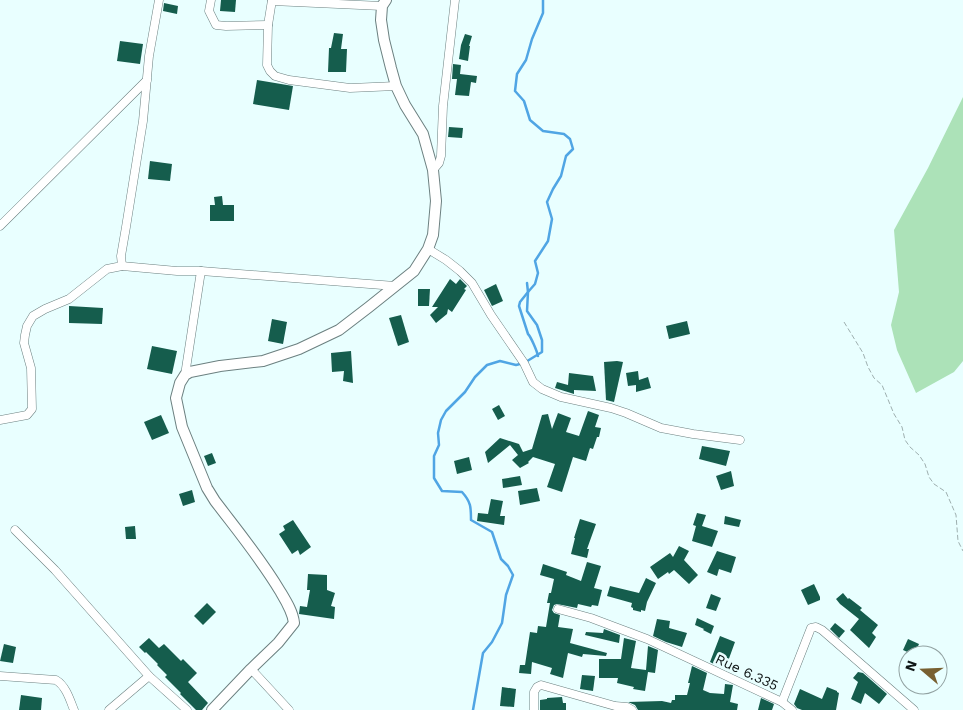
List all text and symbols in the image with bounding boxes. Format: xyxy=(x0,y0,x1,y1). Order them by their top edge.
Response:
north arrow xyxy=(898,645,948,695)
street label: Rue 6.335 xyxy=(713,651,781,693)
text: N xyxy=(901,658,920,673)

